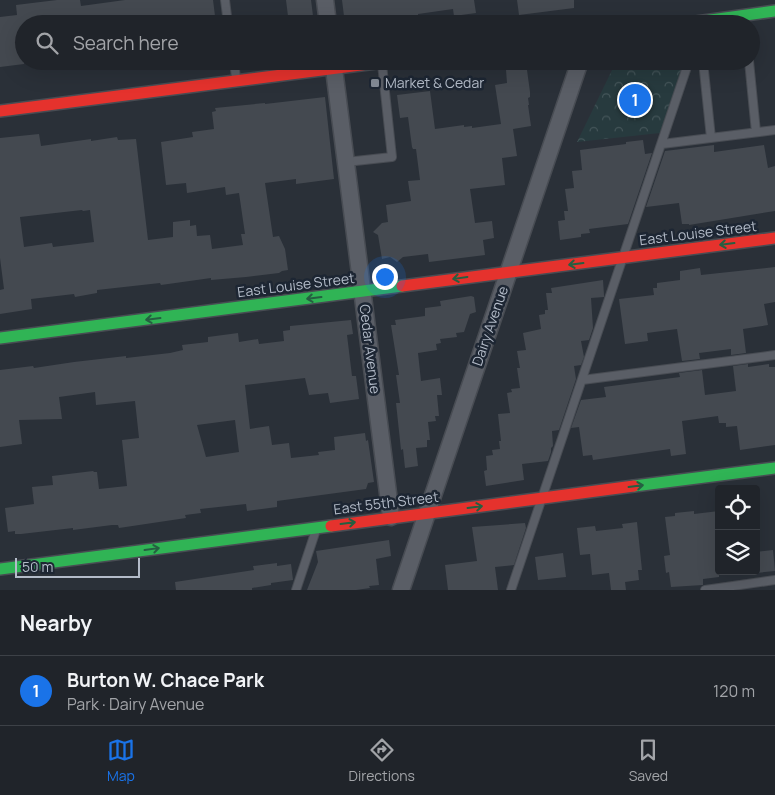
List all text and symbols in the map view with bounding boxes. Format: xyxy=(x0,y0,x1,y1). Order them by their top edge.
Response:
search box xyxy=(15,15,760,70)
icon: search xyxy=(33,29,61,57)
text: Search here xyxy=(73,30,179,56)
place label: Market & Cedar xyxy=(385,73,484,92)
marker: Market & Cedar xyxy=(369,77,381,89)
pin: 1 xyxy=(619,81,651,119)
street label: East Louise Street xyxy=(638,216,758,249)
one-way arrow xyxy=(719,239,735,249)
one-way arrow xyxy=(568,259,584,269)
your location xyxy=(372,264,398,290)
street label: East Louise Street xyxy=(236,268,356,301)
one-way arrow xyxy=(453,274,469,284)
street label: Dairy Avenue xyxy=(467,283,512,368)
one-way arrow xyxy=(306,293,322,303)
street label: Cedar Avenue xyxy=(356,303,385,395)
one-way arrow xyxy=(145,314,161,324)
one-way arrow xyxy=(627,481,643,491)
map controls xyxy=(715,485,760,575)
button: locate xyxy=(715,485,760,530)
street label: East 55th Street xyxy=(332,487,440,518)
one-way arrow xyxy=(466,502,482,512)
one-way arrow xyxy=(340,518,356,528)
button: layers xyxy=(715,530,760,575)
one-way arrow xyxy=(144,544,160,554)
scale bar xyxy=(15,555,140,578)
text: 50 m xyxy=(22,557,53,576)
text: Nearby xyxy=(20,609,92,637)
text: Burton W. Chace Park xyxy=(67,667,264,693)
text: 1 xyxy=(32,680,40,702)
text: 120 m xyxy=(713,680,755,702)
text: Park · Dairy Avenue xyxy=(67,693,204,715)
tab: Map xyxy=(107,736,135,785)
tab: Directions xyxy=(349,736,415,785)
tab: Saved xyxy=(629,736,668,785)

